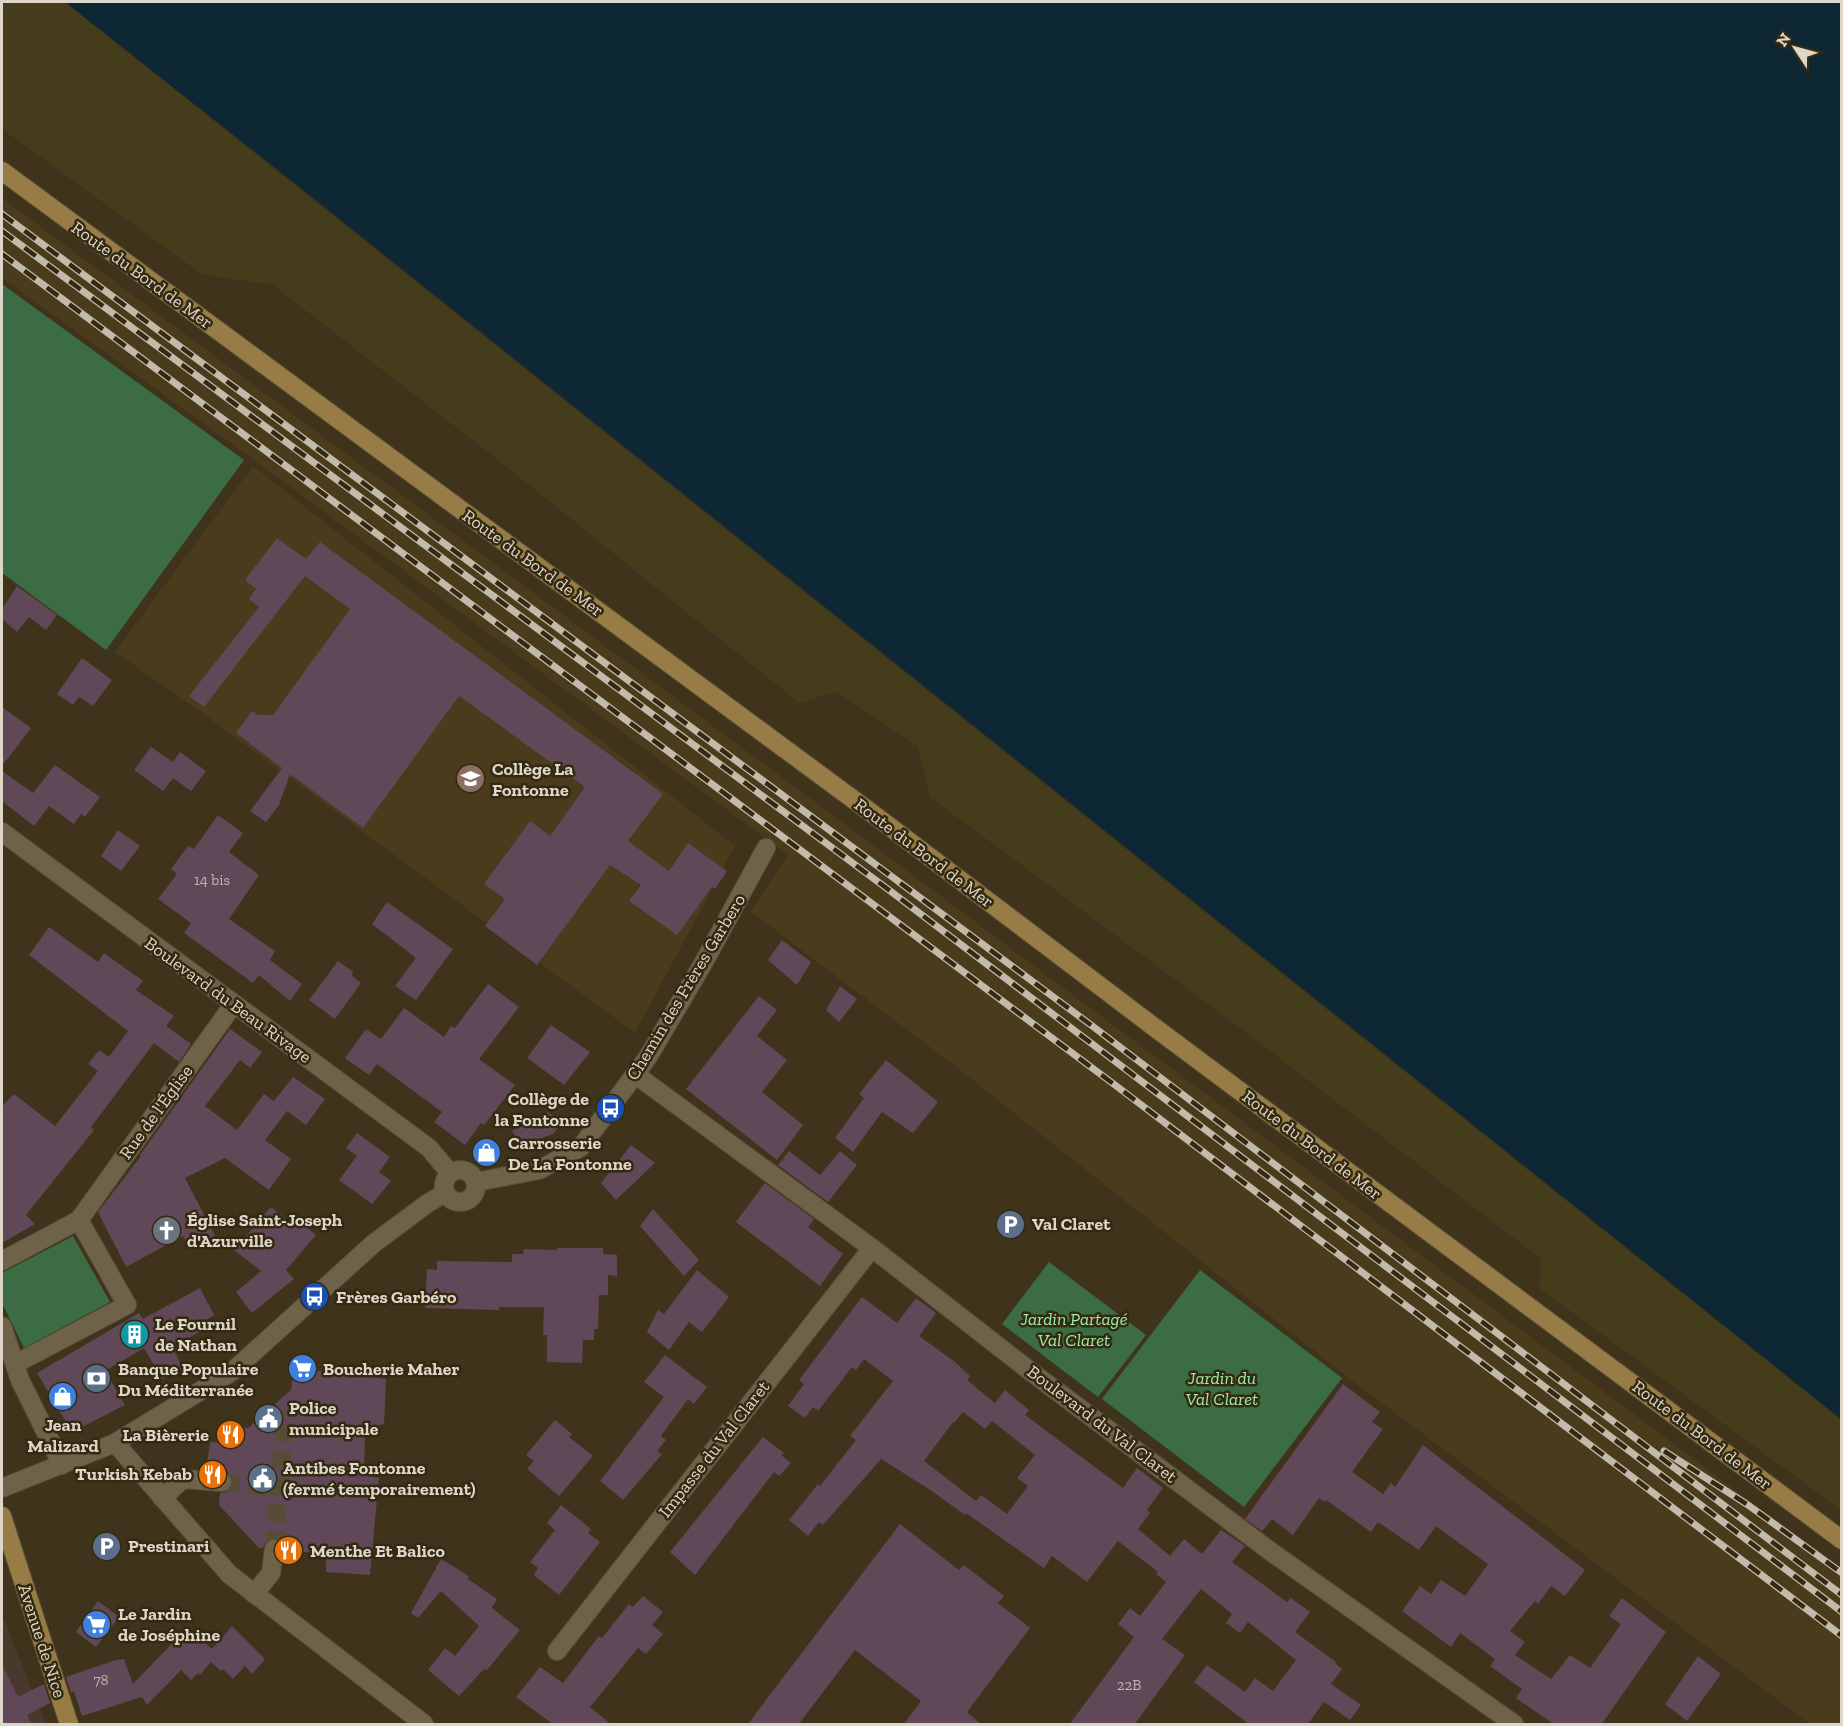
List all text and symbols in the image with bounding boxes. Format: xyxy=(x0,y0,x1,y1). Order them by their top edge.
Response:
north arrow xyxy=(1765,18,1825,78)
text: N xyxy=(1772,29,1795,50)
street label: Route du Bord de Mer xyxy=(67,216,217,334)
street label: Route du Bord de Mer xyxy=(458,504,608,622)
place label: Collège La Fontonne xyxy=(492,758,573,801)
school or university icon: Collège La Fontonne xyxy=(455,763,487,795)
street label: Route du Bord de Mer xyxy=(850,793,998,913)
house number: 14 bis xyxy=(194,871,230,889)
street label: Chemin des Frères Garbero xyxy=(622,890,750,1084)
street label: Boulevard du Beau Rivage xyxy=(140,932,316,1068)
street label: Rue de l'Église xyxy=(115,1061,197,1163)
street label: Route du Bord de Mer xyxy=(1238,1085,1386,1205)
place label: Collège de la Fontonne xyxy=(495,1088,589,1131)
bus stop icon: Collège de la Fontonne xyxy=(594,1093,626,1125)
place label: Carrosserie De La Fontonne xyxy=(508,1132,632,1175)
shop icon: Carrosserie De La Fontonne xyxy=(471,1137,503,1169)
parking icon: Val Claret xyxy=(995,1208,1027,1240)
place label: Église Saint-Joseph d'Azurville xyxy=(187,1209,343,1252)
place label: Val Claret xyxy=(1032,1213,1111,1235)
church icon: Église Saint-Joseph d'Azurville xyxy=(150,1214,182,1246)
bus stop icon: Frères Garbéro xyxy=(299,1281,331,1313)
place label: Frères Garbéro xyxy=(336,1286,457,1308)
park label: Jardin Partagé Val Claret xyxy=(1019,1308,1128,1351)
place label: Le Fournil de Nathan xyxy=(155,1313,237,1356)
building icon: Le Fournil de Nathan xyxy=(118,1318,150,1350)
supermarket icon: Boucherie Maher xyxy=(286,1353,318,1385)
place label: Banque Populaire Du Méditerranée xyxy=(118,1358,259,1401)
place label: Boucherie Maher xyxy=(323,1358,459,1380)
street label: Boulevard du Val Claret xyxy=(1023,1360,1181,1488)
bank icon: Banque Populaire Du Méditerranée xyxy=(81,1363,113,1395)
park label: Jardin du Val Claret xyxy=(1186,1367,1258,1410)
street label: Route du Bord de Mer xyxy=(1628,1375,1776,1495)
street label: Impasse du Val Claret xyxy=(654,1376,774,1522)
shop icon: Jean Malizard xyxy=(47,1380,79,1412)
place label: Police municipale xyxy=(289,1397,379,1440)
public building icon: Police municipale xyxy=(252,1402,284,1434)
place label: Jean Malizard xyxy=(27,1414,100,1457)
restaurant icon: La Bièrerie xyxy=(214,1419,246,1451)
place label: La Bièrerie xyxy=(123,1424,209,1446)
place label: Antibes Fontonne (fermé temporairement) xyxy=(283,1457,476,1500)
restaurant icon: Turkish Kebab xyxy=(197,1458,229,1490)
public building icon: Antibes Fontonne (fermé temporairement) xyxy=(246,1462,278,1494)
place label: Turkish Kebab xyxy=(75,1463,192,1485)
parking icon: Prestinari xyxy=(91,1530,123,1562)
place label: Prestinari xyxy=(128,1535,210,1557)
restaurant icon: Menthe Et Balico xyxy=(273,1535,305,1567)
place label: Menthe Et Balico xyxy=(310,1540,445,1562)
street label: Avenue de Nice xyxy=(13,1581,71,1701)
place label: Le Jardin de Joséphine xyxy=(118,1603,220,1646)
supermarket icon: Le Jardin de Joséphine xyxy=(81,1608,113,1640)
house number: 78 xyxy=(93,1671,109,1689)
house number: 22B xyxy=(1117,1676,1141,1694)

